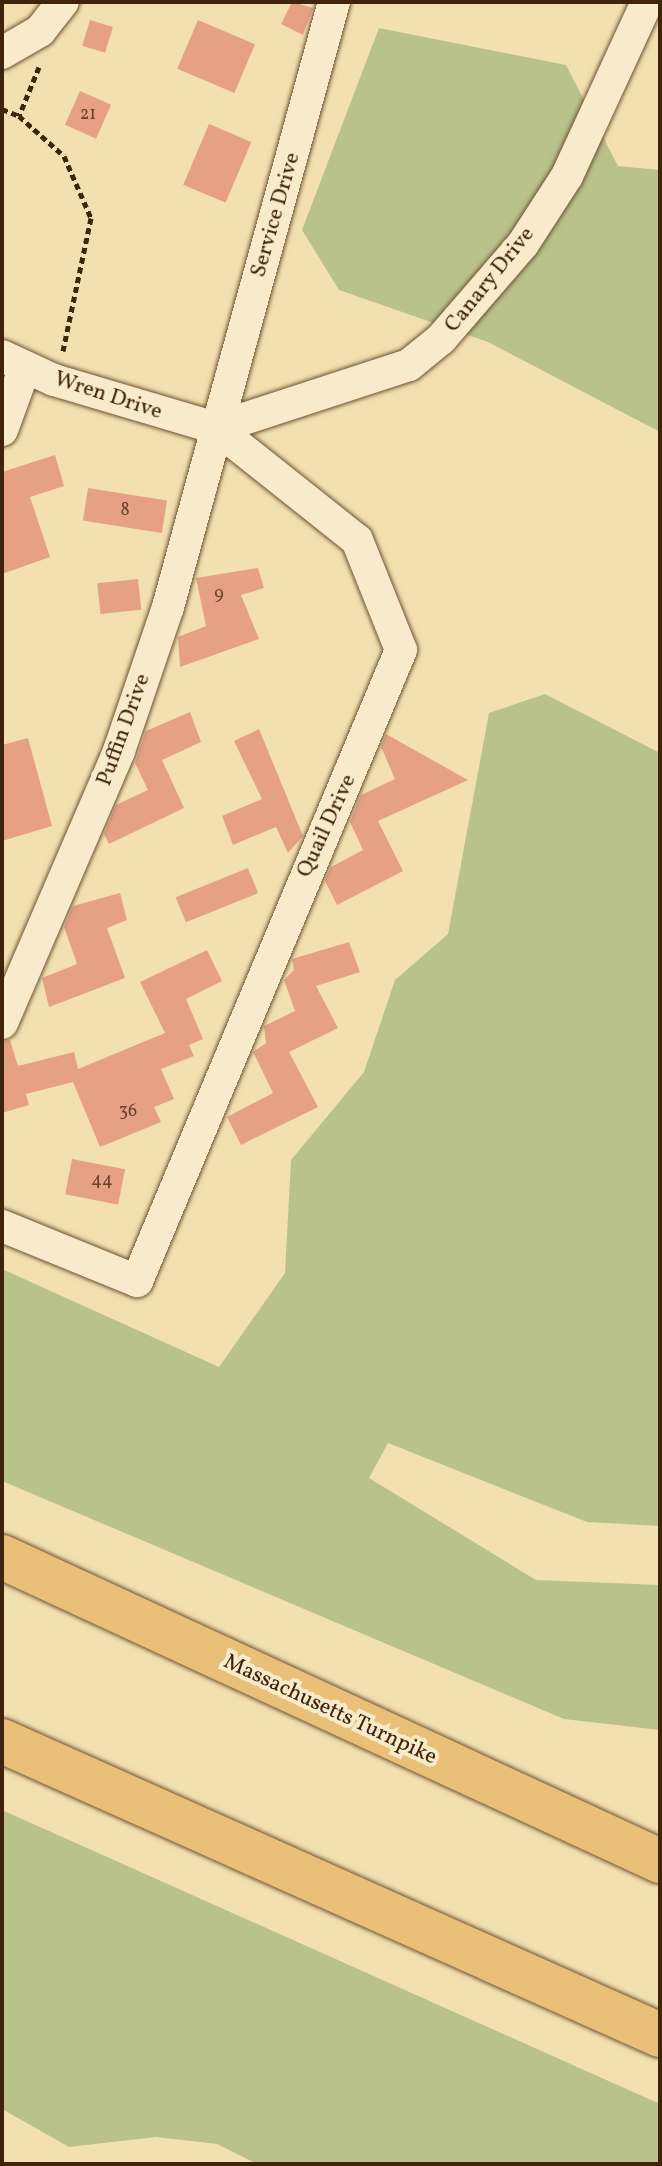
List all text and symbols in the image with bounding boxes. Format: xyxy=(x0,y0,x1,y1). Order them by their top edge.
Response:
house number: 21 xyxy=(80,104,96,126)
street label: Service Drive xyxy=(246,150,306,280)
street label: Canary Drive xyxy=(439,222,541,338)
street label: Wren Drive xyxy=(51,366,165,426)
house number: 8 xyxy=(120,500,130,522)
house number: 9 xyxy=(214,584,224,606)
street label: Puffin Drive xyxy=(92,670,156,790)
street label: Quail Drive xyxy=(292,770,362,882)
house number: 36 xyxy=(119,1101,137,1123)
house number: 44 xyxy=(91,1170,113,1192)
street label: Massachusetts Turnpike xyxy=(219,1649,441,1771)

